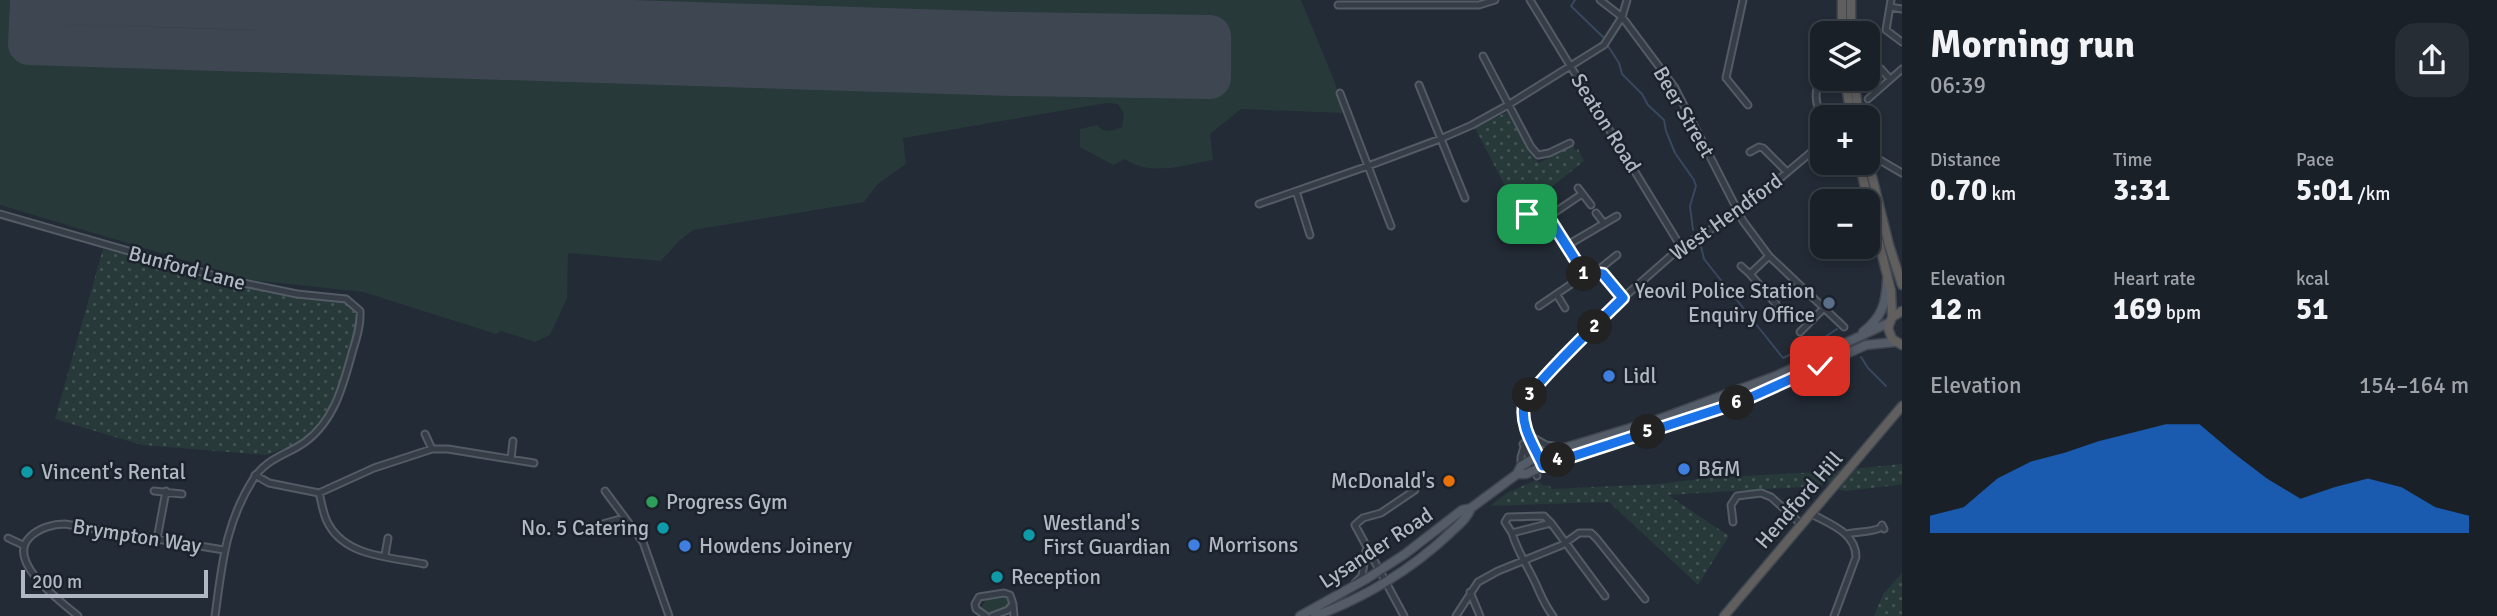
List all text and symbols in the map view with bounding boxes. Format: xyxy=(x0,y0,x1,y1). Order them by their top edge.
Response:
map controls xyxy=(1810,21,1880,259)
button: layers xyxy=(1810,21,1880,91)
text: Morning run xyxy=(1930,21,2135,68)
button: share xyxy=(2395,23,2469,97)
street label: Beer Street xyxy=(1648,62,1720,162)
street label: Seaton Road xyxy=(1565,69,1647,177)
text: 06:39 xyxy=(1930,71,1986,100)
button: + xyxy=(1810,105,1880,175)
text: Distance xyxy=(1930,148,2001,172)
text: Time xyxy=(2113,148,2152,172)
text: Pace xyxy=(2296,148,2334,172)
street label: West Hendford xyxy=(1665,168,1787,266)
text: 0.70 xyxy=(1930,172,1987,209)
text: 3:31 xyxy=(2113,172,2170,209)
text: 5:01 xyxy=(2296,172,2353,209)
text: km xyxy=(1987,182,2016,206)
text: /km xyxy=(2353,182,2390,206)
pin xyxy=(1497,184,1557,244)
button: − xyxy=(1810,189,1880,259)
icon: arrive xyxy=(1508,195,1546,233)
street label: Bunford Lane xyxy=(126,240,248,296)
pin: 1 xyxy=(1566,256,1602,292)
text: 1 xyxy=(1578,261,1589,285)
text: Elevation xyxy=(1930,267,2006,291)
text: Heart rate xyxy=(2113,267,2195,291)
text: kcal xyxy=(2296,267,2329,291)
place label: Yeovil Police Station Enquiry Office xyxy=(1635,278,1815,328)
text: 12 xyxy=(1930,291,1962,328)
text: 169 xyxy=(2113,291,2162,328)
text: 51 xyxy=(2296,291,2328,328)
marker: Yeovil Police Station Enquiry Office xyxy=(1821,295,1837,311)
text: m xyxy=(1962,301,1982,325)
text: bpm xyxy=(2162,301,2201,325)
pin: 2 xyxy=(1578,310,1612,344)
text: 2 xyxy=(1589,314,1600,338)
pin xyxy=(1790,336,1850,396)
icon: check xyxy=(1801,347,1839,385)
place label: Lidl xyxy=(1623,363,1657,389)
marker: Lidl xyxy=(1601,368,1617,384)
text: Elevation xyxy=(1930,371,2022,400)
text: 154–164 m xyxy=(2359,371,2469,400)
pin: 3 xyxy=(1512,378,1548,412)
text: 3 xyxy=(1524,382,1535,406)
pin: 6 xyxy=(1720,386,1754,420)
text: 6 xyxy=(1731,390,1742,414)
pin: 5 xyxy=(1630,414,1666,450)
text: 5 xyxy=(1642,419,1653,443)
pin: 4 xyxy=(1540,442,1576,477)
street label: Hendford Hill xyxy=(1750,446,1848,554)
text: 4 xyxy=(1552,447,1563,471)
place label: B&M xyxy=(1698,456,1741,482)
place label: Vincent's Rental xyxy=(41,459,186,485)
marker: B&M xyxy=(1676,461,1692,477)
marker: Vincent's Rental xyxy=(19,464,35,480)
place label: McDonald's xyxy=(1331,468,1435,494)
marker: McDonald's xyxy=(1441,473,1457,489)
place label: Progress Gym xyxy=(666,489,788,515)
marker: Progress Gym xyxy=(644,494,660,510)
street label: Lysander Road xyxy=(1314,502,1438,594)
place label: Westland's First Guardian xyxy=(1043,510,1171,560)
street label: Brympton Way xyxy=(71,513,203,559)
place label: No. 5 Catering xyxy=(521,515,649,541)
marker: No. 5 Catering xyxy=(655,520,671,536)
marker: Westland's First Guardian xyxy=(1021,527,1037,543)
place label: Morrisons xyxy=(1208,532,1298,558)
place label: Howdens Joinery xyxy=(699,533,852,559)
marker: Morrisons xyxy=(1186,537,1202,553)
marker: Howdens Joinery xyxy=(677,538,693,554)
place label: Reception xyxy=(1011,564,1101,590)
scale bar xyxy=(21,567,208,599)
marker: Reception xyxy=(989,569,1005,585)
text: 200 m xyxy=(32,570,82,594)

